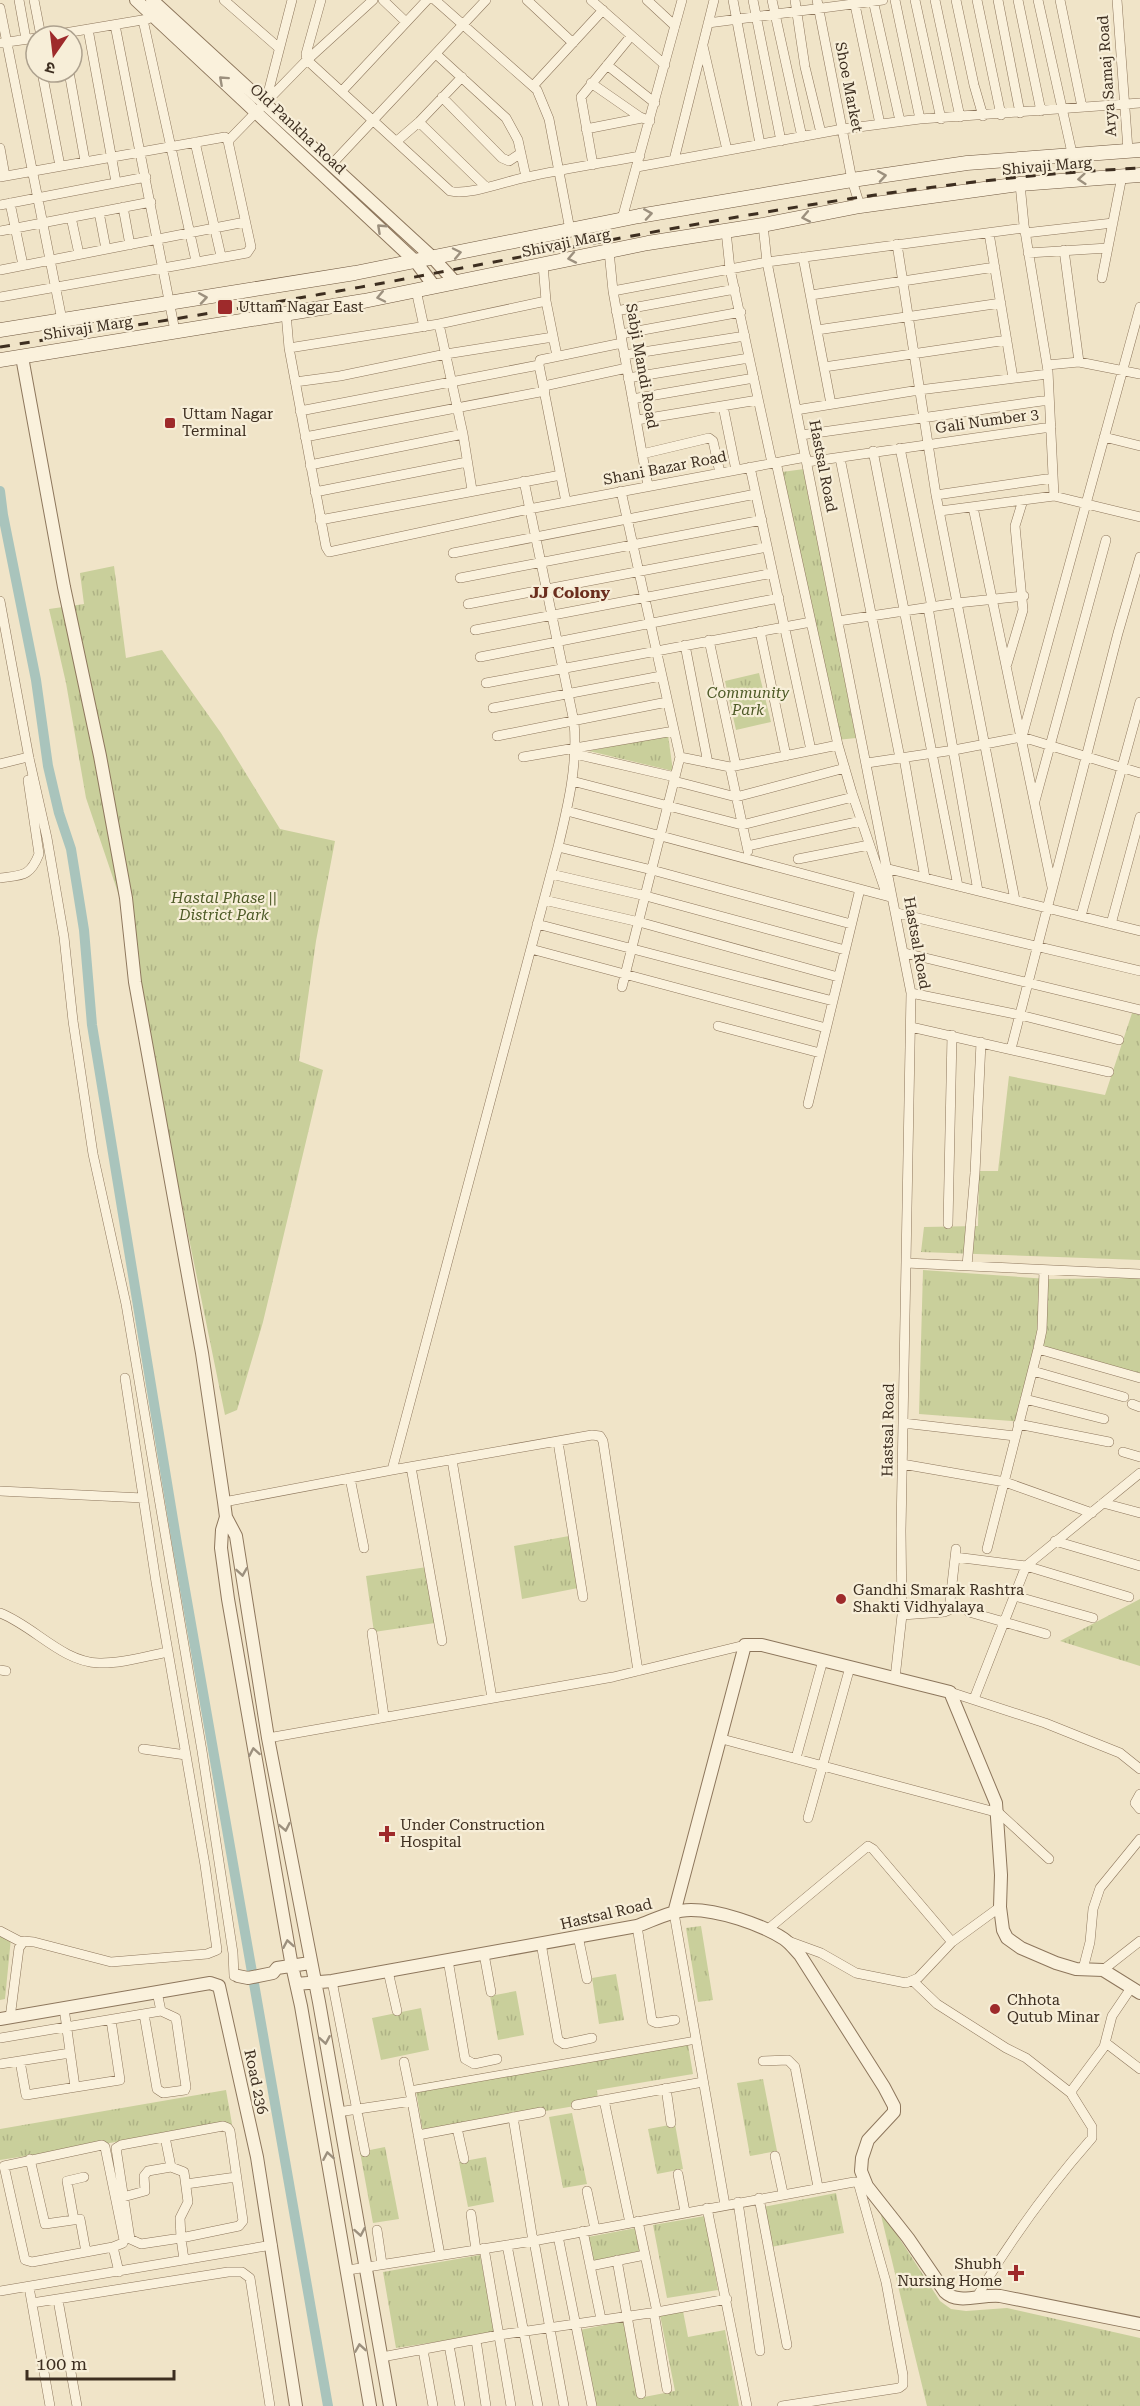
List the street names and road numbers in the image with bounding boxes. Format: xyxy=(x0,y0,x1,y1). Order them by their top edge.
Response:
street label: Arya Samaj Road xyxy=(1094,14,1120,137)
street label: Shoe Market xyxy=(831,40,867,134)
street label: Old Pankha Road xyxy=(246,80,350,178)
street label: Shivaji Marg xyxy=(1001,153,1093,179)
street label: Shivaji Marg xyxy=(520,225,612,261)
street label: Sabji Mandi Road xyxy=(622,302,662,431)
street label: Shivaji Marg xyxy=(42,312,134,344)
street label: Gali Number 3 xyxy=(934,405,1040,437)
street label: Hastsal Road xyxy=(805,418,841,514)
street label: Shani Bazar Road xyxy=(602,447,729,489)
street label: Hastsal Road xyxy=(900,895,934,991)
street label: Hastsal Road xyxy=(878,1383,898,1477)
street label: Hastsal Road xyxy=(558,1895,654,1933)
street label: Road 236 xyxy=(240,2048,272,2116)

